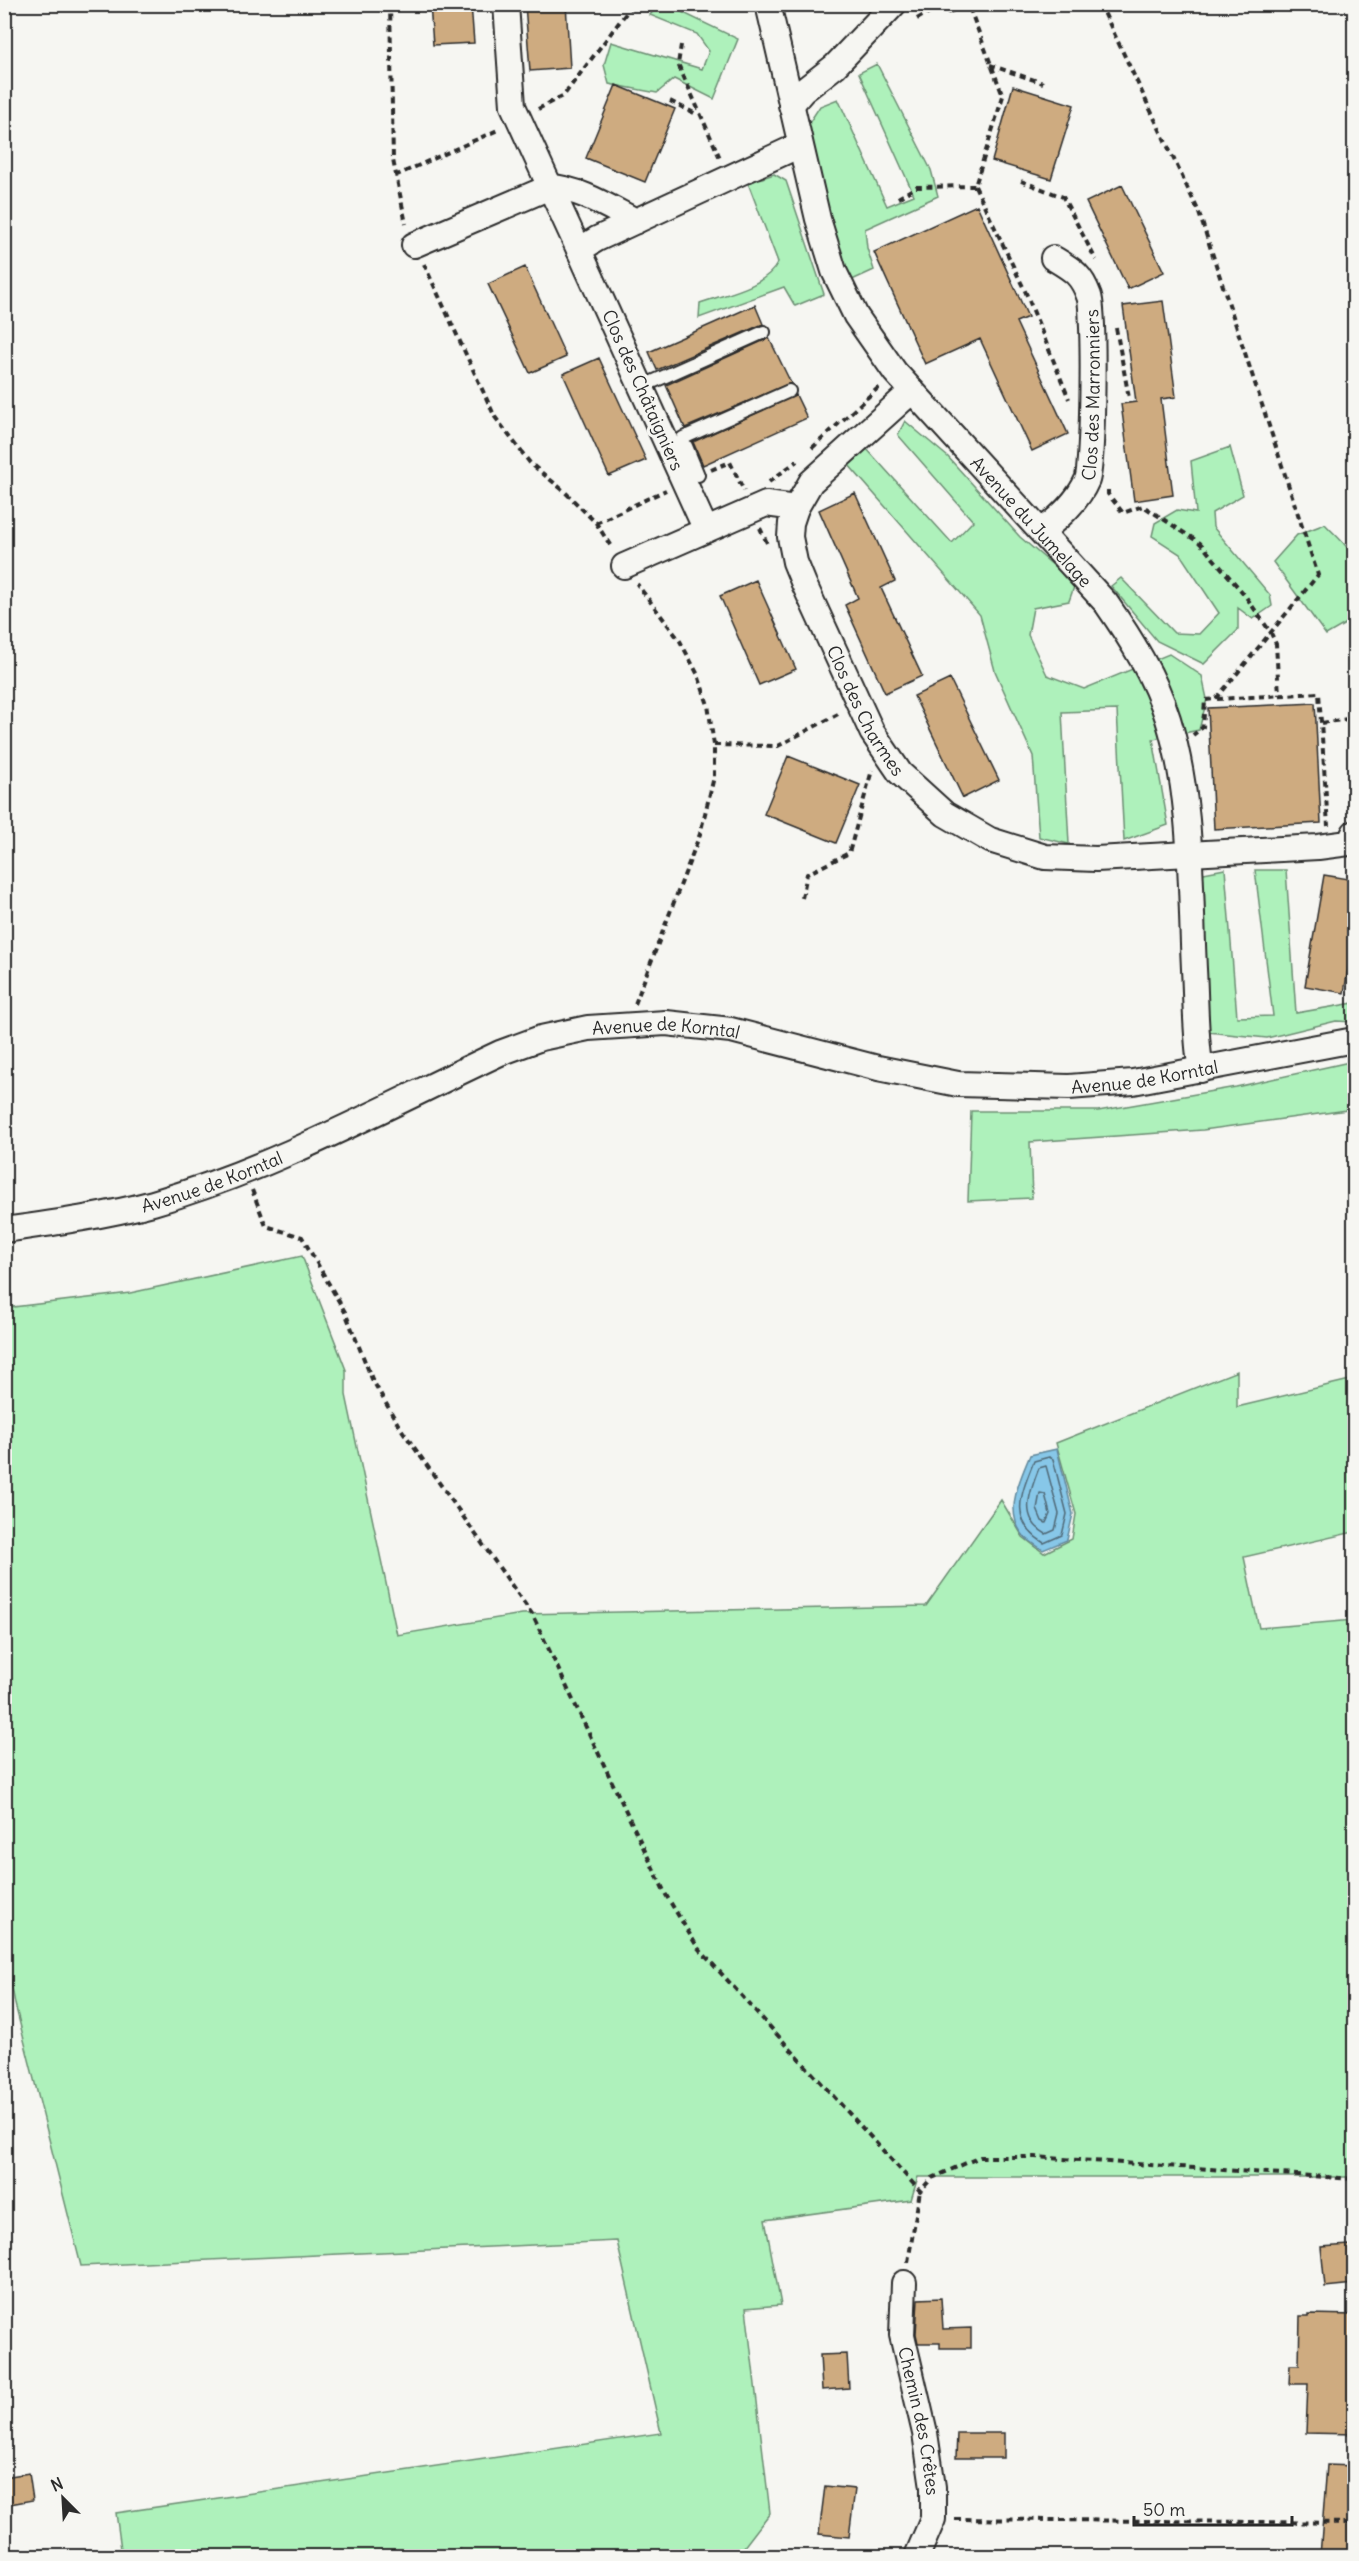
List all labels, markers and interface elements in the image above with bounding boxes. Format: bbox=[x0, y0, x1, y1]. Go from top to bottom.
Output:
street label: Clos des Châtaigniers bbox=[597, 306, 689, 474]
street label: Clos des Marronniers bbox=[1076, 309, 1104, 482]
street label: Avenue du Jumelage bbox=[966, 451, 1097, 592]
street label: Clos des Charmes bbox=[822, 641, 910, 780]
street label: Avenue de Korntal bbox=[591, 1011, 742, 1043]
street label: Avenue de Korntal bbox=[1070, 1055, 1220, 1098]
street label: Avenue de Korntal bbox=[139, 1146, 286, 1217]
street label: Chemin des Crêtes bbox=[894, 2344, 945, 2495]
north arrow bbox=[33, 2468, 93, 2528]
text: N bbox=[48, 2473, 66, 2496]
scale bar bbox=[1134, 2489, 1292, 2527]
text: 50 m bbox=[1143, 2498, 1185, 2521]

